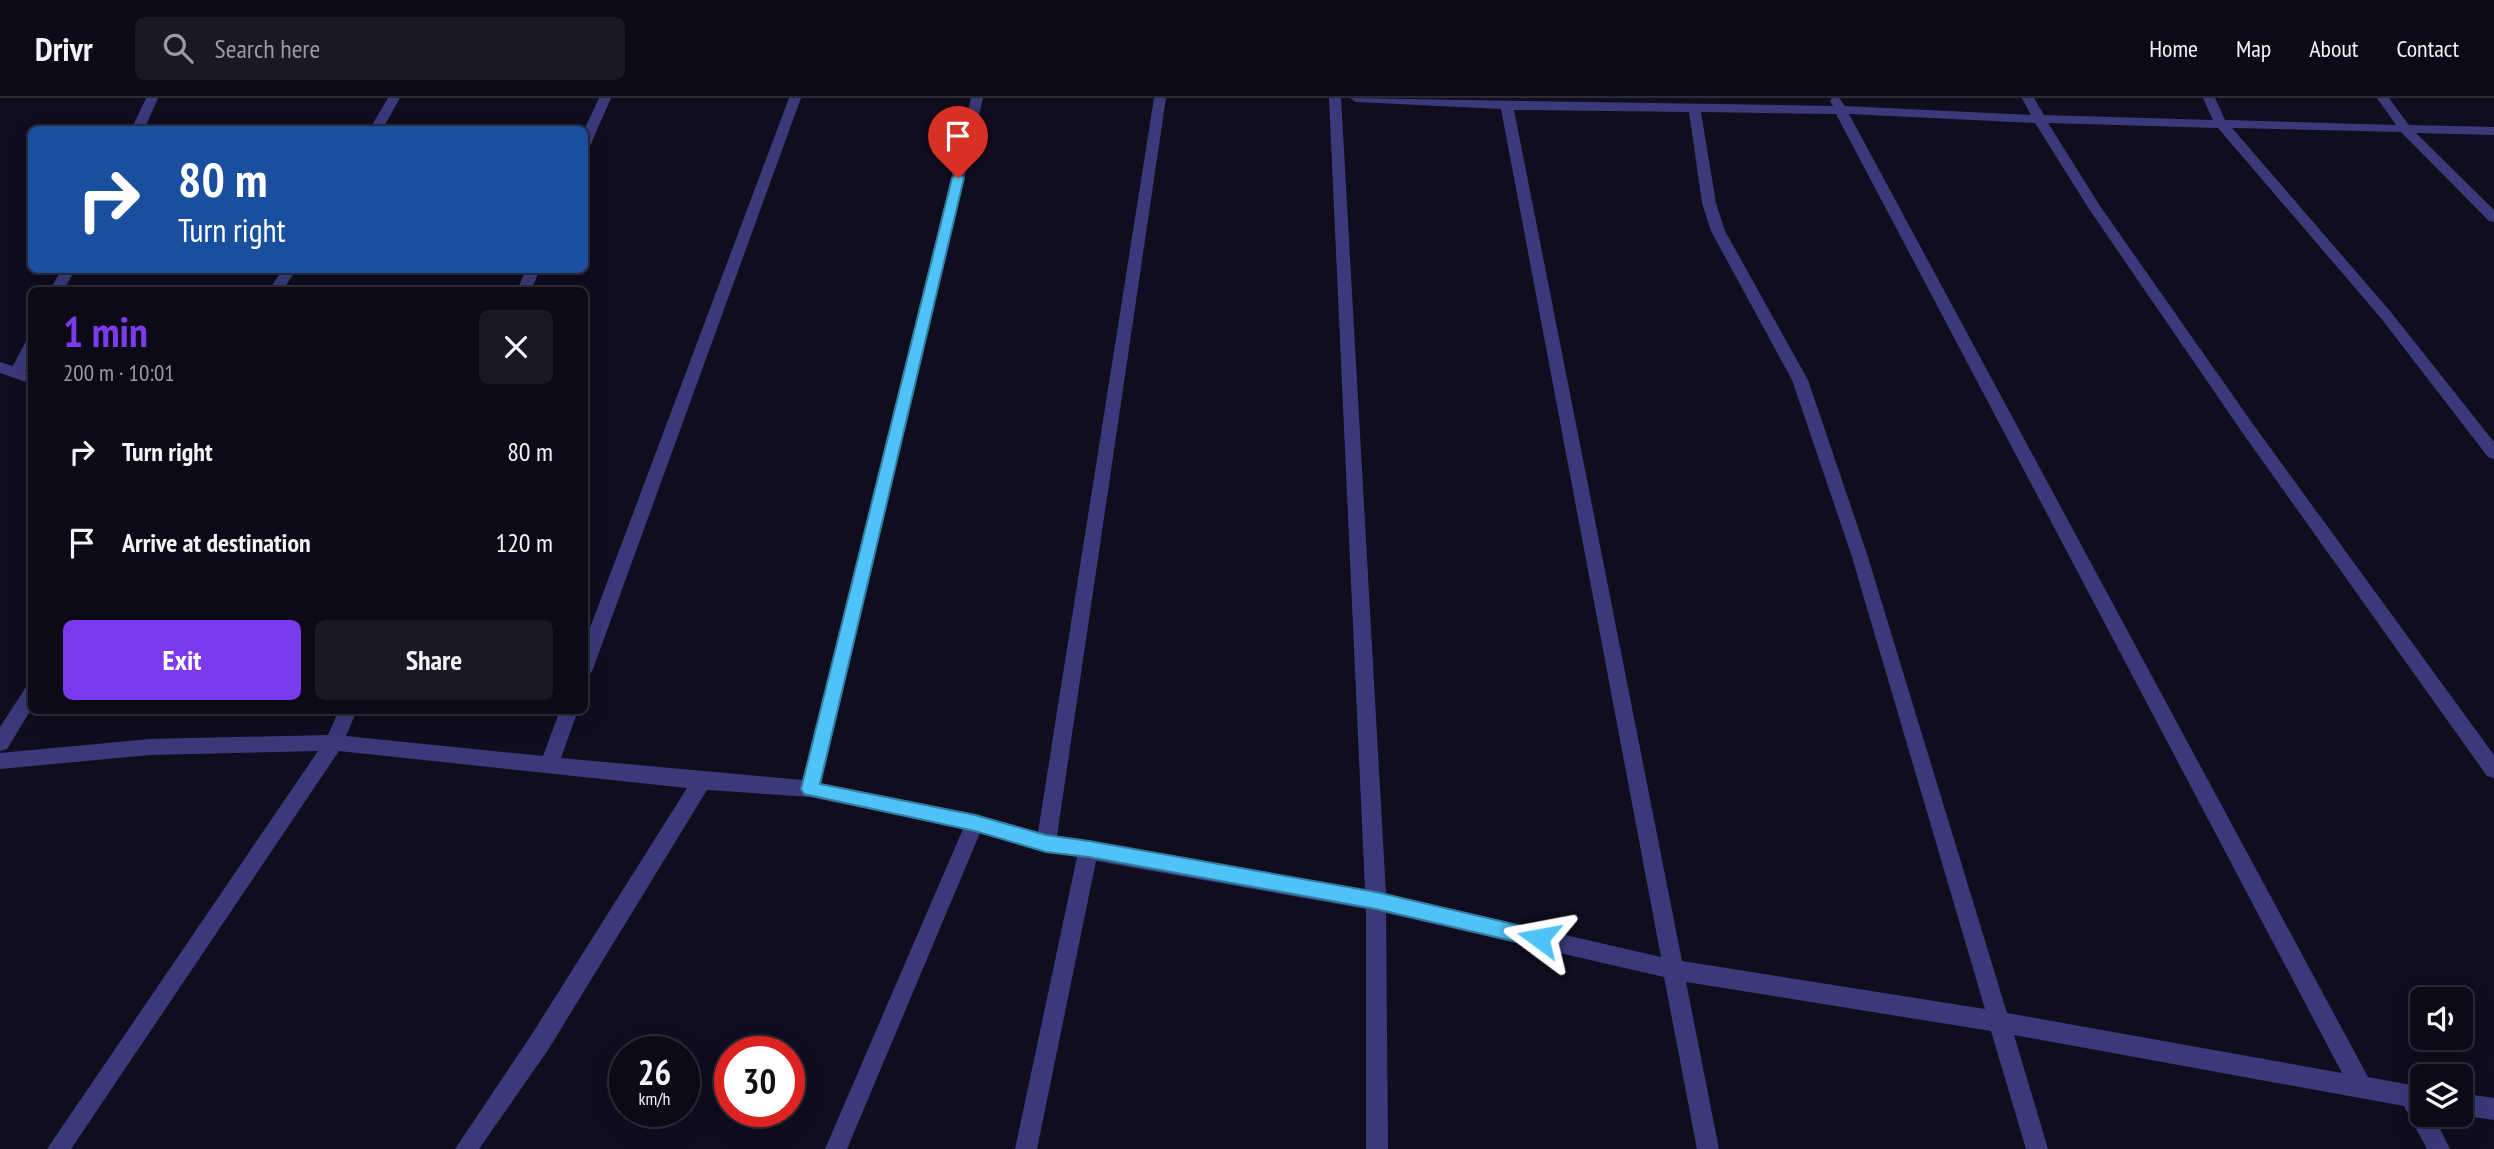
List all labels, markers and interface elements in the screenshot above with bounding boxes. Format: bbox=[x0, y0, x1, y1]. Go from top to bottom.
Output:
search box bbox=[135, 17, 625, 80]
text: Drivr bbox=[35, 27, 93, 70]
icon: search bbox=[159, 29, 197, 67]
text: Search here bbox=[215, 32, 320, 65]
text: Home bbox=[2149, 33, 2198, 64]
text: Map bbox=[2236, 33, 2271, 64]
text: About bbox=[2309, 33, 2358, 64]
text: Contact bbox=[2396, 33, 2459, 64]
pin bbox=[928, 106, 988, 178]
icon: arrive bbox=[939, 117, 977, 155]
text: 80 m bbox=[178, 147, 267, 211]
icon: right bbox=[63, 154, 154, 245]
text: Turn right bbox=[178, 209, 286, 251]
text: 1 min bbox=[63, 304, 148, 359]
button: close bbox=[479, 310, 553, 384]
text: 200 m · 10:01 bbox=[63, 358, 175, 387]
icon: right bbox=[63, 433, 101, 471]
text: Turn right bbox=[122, 435, 213, 468]
text: 80 m bbox=[507, 435, 553, 468]
icon: arrive bbox=[63, 524, 101, 562]
text: Arrive at destination bbox=[122, 526, 311, 559]
text: 120 m bbox=[495, 526, 553, 559]
button: Exit bbox=[63, 620, 301, 700]
button: Share bbox=[315, 620, 553, 700]
position arrow bbox=[1502, 901, 1576, 975]
map controls bbox=[2410, 987, 2473, 1127]
button: sound bbox=[2410, 987, 2473, 1050]
speed limit sign: 30 bbox=[714, 1036, 805, 1127]
text: 26 bbox=[638, 1049, 671, 1095]
button: layers bbox=[2410, 1064, 2473, 1127]
text: km/h bbox=[639, 1087, 670, 1110]

